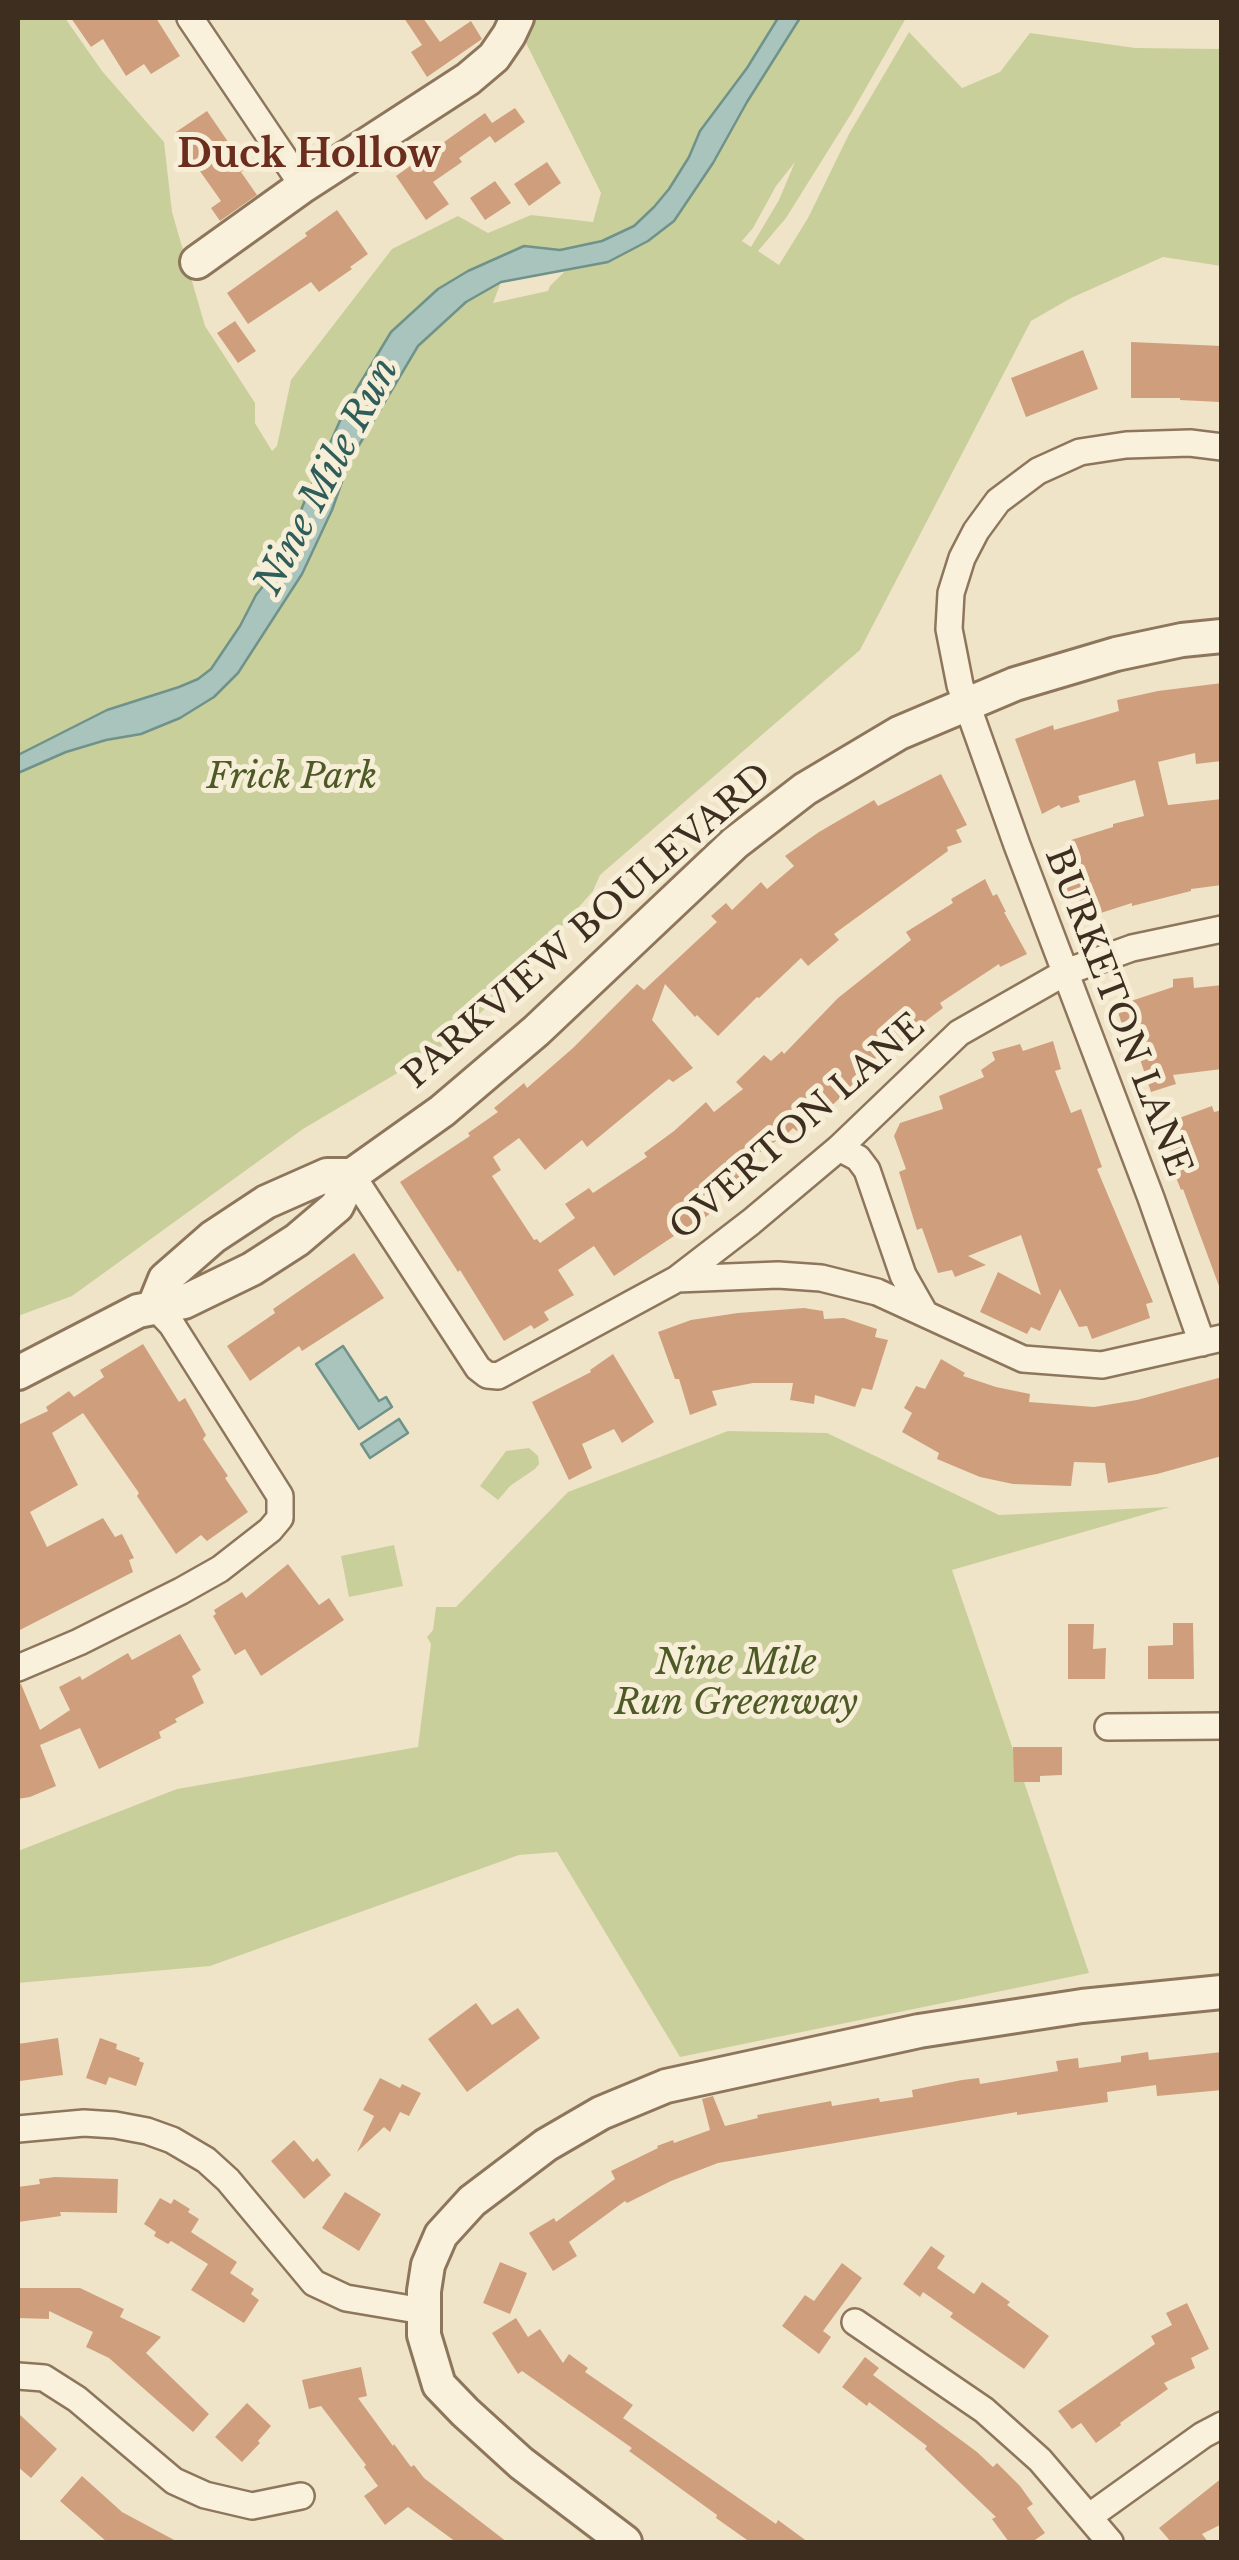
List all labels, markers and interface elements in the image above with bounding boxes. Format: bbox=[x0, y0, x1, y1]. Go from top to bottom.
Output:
district label: Duck Hollow bbox=[177, 133, 441, 179]
water label: Nine Mile Run bbox=[247, 351, 409, 603]
street label: PARKVIEW BOULEVARD bbox=[396, 756, 780, 1098]
park label: Frick Park bbox=[207, 757, 377, 799]
street label: BURKETON LANE bbox=[1035, 842, 1199, 1182]
street label: OVERTON LANE bbox=[662, 1006, 934, 1250]
park label: Nine Mile Run Greenway bbox=[614, 1643, 858, 1725]

